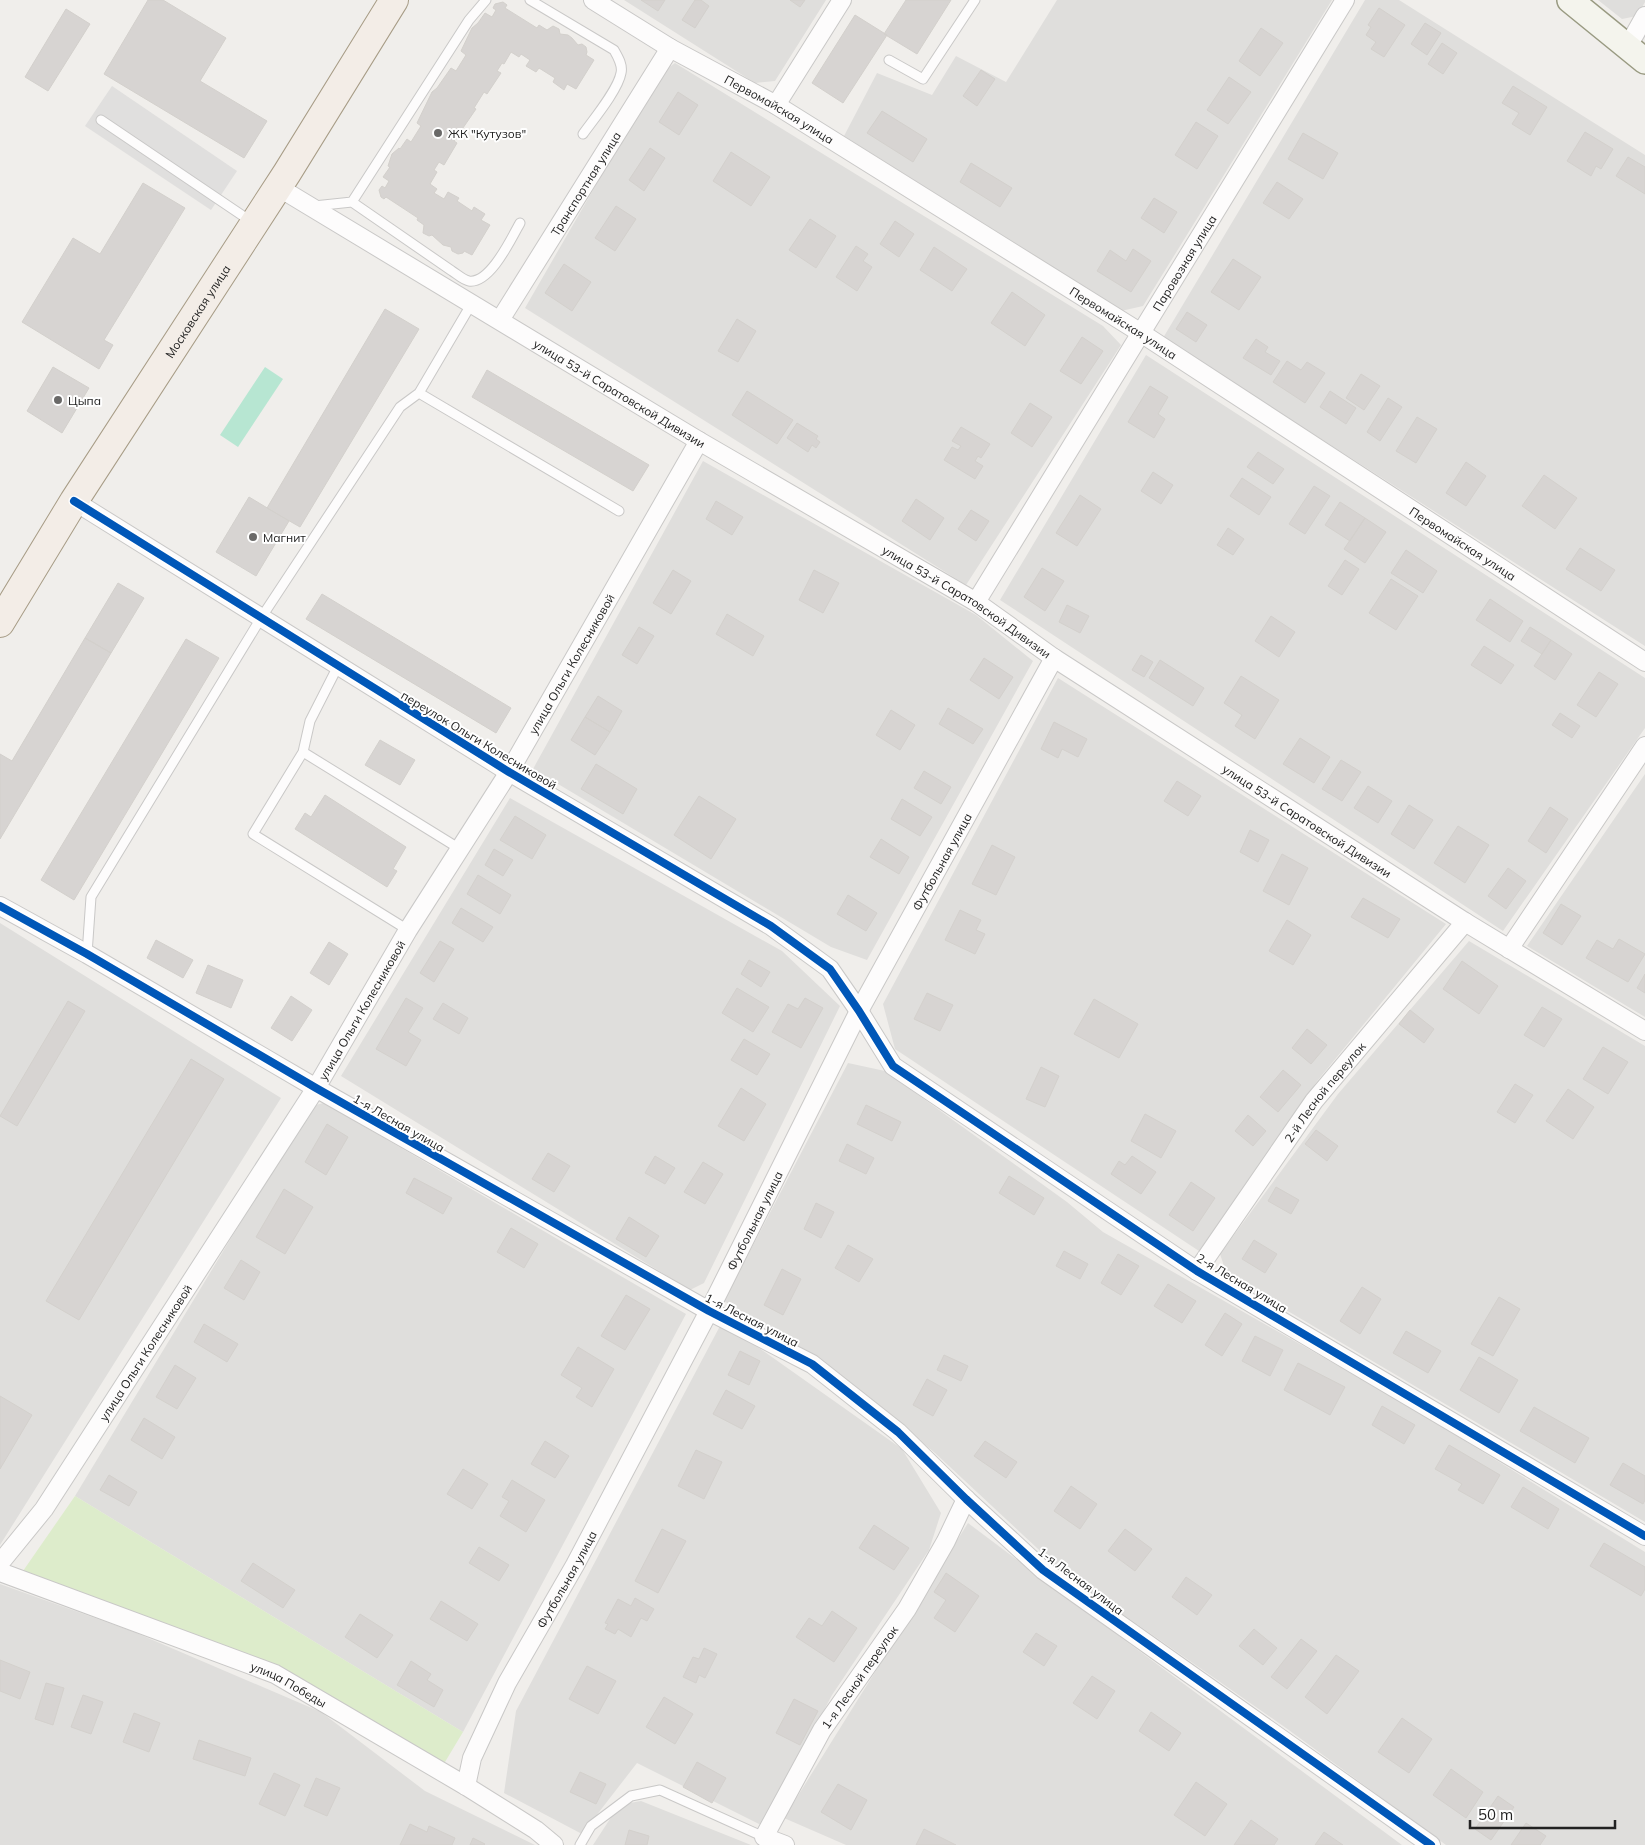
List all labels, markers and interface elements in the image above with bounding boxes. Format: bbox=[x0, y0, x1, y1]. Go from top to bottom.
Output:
street label: Первомайская улица bbox=[722, 71, 837, 147]
place label: ЖК "Кутузов" bbox=[448, 126, 526, 141]
marker: ЖК "Кутузов" bbox=[432, 127, 444, 139]
street label: Транспортная улица bbox=[547, 128, 624, 239]
street label: Паровозная улица bbox=[1149, 212, 1219, 313]
street label: Московская улица bbox=[162, 262, 233, 361]
street label: Первомайская улица bbox=[1067, 283, 1180, 362]
street label: улица 53-й Саратовской Дивизии bbox=[531, 336, 708, 451]
place label: Цыпа bbox=[68, 393, 101, 408]
marker: Цыпа bbox=[52, 394, 64, 406]
street label: Первомайская улица bbox=[1407, 503, 1519, 583]
place label: Магнит bbox=[263, 530, 306, 545]
marker: Магнит bbox=[247, 531, 259, 543]
street label: улица 53-й Саратовской Дивизии bbox=[880, 542, 1054, 661]
street label: улица Ольги Колесниковой bbox=[525, 591, 617, 737]
street label: переулок Ольги Колесниковой bbox=[399, 688, 559, 792]
street label: улица 53-й Саратовской Дивизии bbox=[1220, 761, 1395, 880]
street label: Футбольная улица bbox=[909, 810, 975, 913]
street label: улица Ольги Колесниковой bbox=[315, 937, 408, 1083]
street label: 2-й Лесной переулок bbox=[1281, 1038, 1369, 1145]
street label: 1-я Лесная улица bbox=[351, 1091, 447, 1155]
street label: Футбольная улица bbox=[723, 1168, 785, 1273]
street label: 2-я Лесная улица bbox=[1194, 1250, 1290, 1316]
street label: улица Ольги Колесниковой bbox=[96, 1281, 195, 1424]
street label: 1-я Лесная улица bbox=[703, 1290, 801, 1350]
street label: Футбольная улица bbox=[533, 1528, 599, 1630]
street label: 1-я Лесная улица bbox=[1035, 1544, 1127, 1618]
street label: 1-я Лесной переулок bbox=[818, 1622, 901, 1731]
street label: улица Победы bbox=[249, 1658, 330, 1710]
scale bar bbox=[1470, 1798, 1615, 1830]
text: 50 m bbox=[1478, 1805, 1513, 1824]

